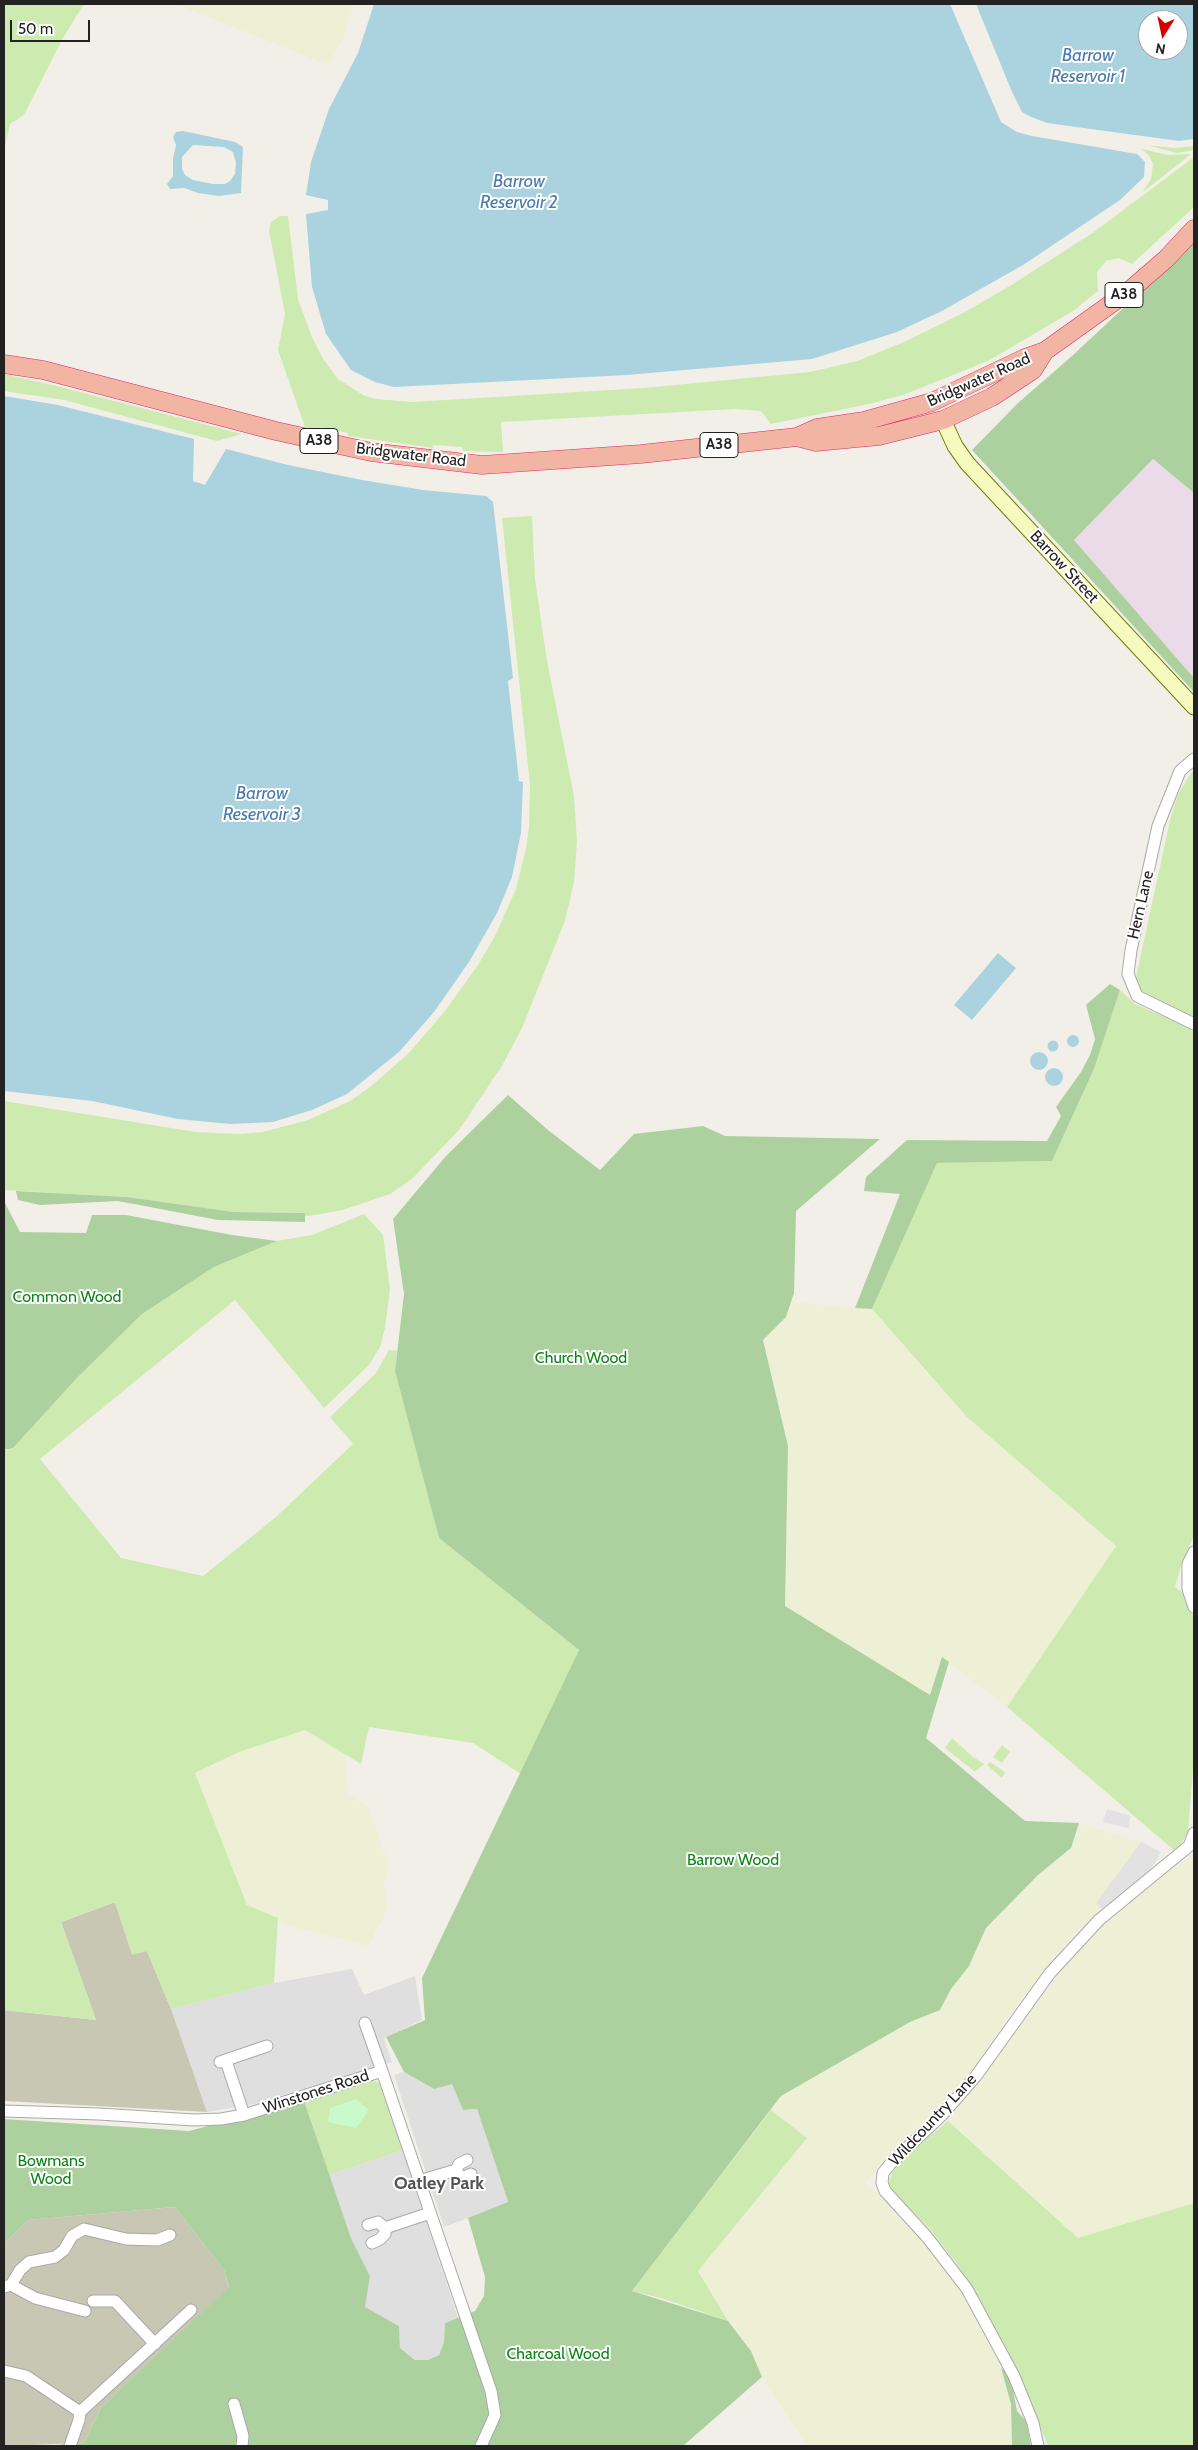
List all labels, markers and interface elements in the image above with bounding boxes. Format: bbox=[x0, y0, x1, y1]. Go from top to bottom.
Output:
scale bar bbox=[12, 10, 92, 42]
north arrow bbox=[1138, 10, 1188, 60]
text: 50 m bbox=[18, 20, 53, 38]
text: N bbox=[1154, 39, 1167, 59]
water label: Barrow Reservoir 1 bbox=[1051, 45, 1125, 88]
water label: Barrow Reservoir 2 bbox=[480, 171, 558, 213]
road number: A38 bbox=[1105, 282, 1143, 308]
street label: Bridgwater Road bbox=[925, 349, 1033, 411]
road number: A38 bbox=[300, 428, 338, 454]
road number: A38 bbox=[700, 432, 738, 458]
street label: Bridgwater Road bbox=[355, 439, 467, 471]
street label: Barrow Street bbox=[1026, 527, 1102, 607]
water label: Barrow Reservoir 3 bbox=[223, 783, 301, 826]
street label: Hern Lane bbox=[1124, 869, 1158, 941]
park label: Common Wood bbox=[13, 1287, 121, 1307]
park label: Church Wood bbox=[535, 1348, 627, 1368]
park label: Barrow Wood bbox=[687, 1850, 779, 1870]
street label: Winstones Road bbox=[261, 2066, 371, 2118]
street label: Wildcountry Lane bbox=[885, 2070, 981, 2170]
park label: Bowmans Wood bbox=[17, 2151, 85, 2189]
district label: Oatley Park bbox=[394, 2173, 484, 2195]
park label: Charcoal Wood bbox=[506, 2344, 610, 2364]

